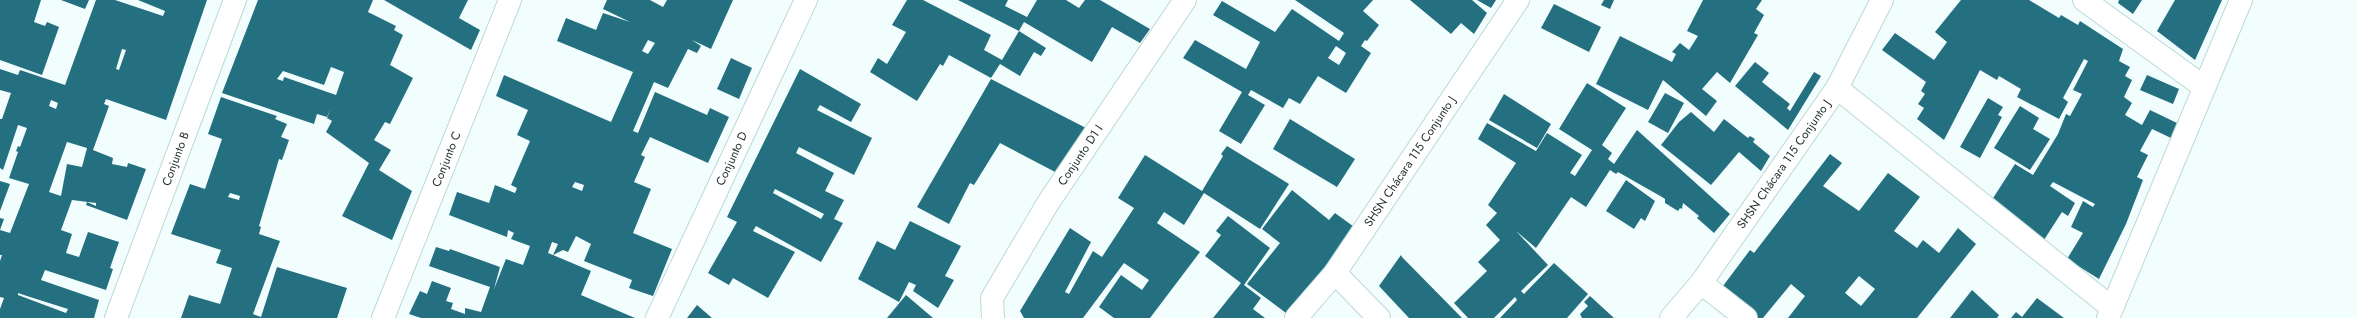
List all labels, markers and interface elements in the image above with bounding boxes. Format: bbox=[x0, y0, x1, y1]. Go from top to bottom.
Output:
street label: SHSN Chácara 115 Conjunto J bbox=[1360, 92, 1460, 230]
street label: SHSN Chácara 115 Conjunto J bbox=[1732, 96, 1835, 232]
street label: Conjunto D1 I bbox=[1053, 121, 1107, 189]
street label: Conjunto B bbox=[157, 129, 194, 188]
street label: Conjunto C bbox=[427, 129, 466, 189]
street label: Conjunto D bbox=[711, 129, 752, 189]

